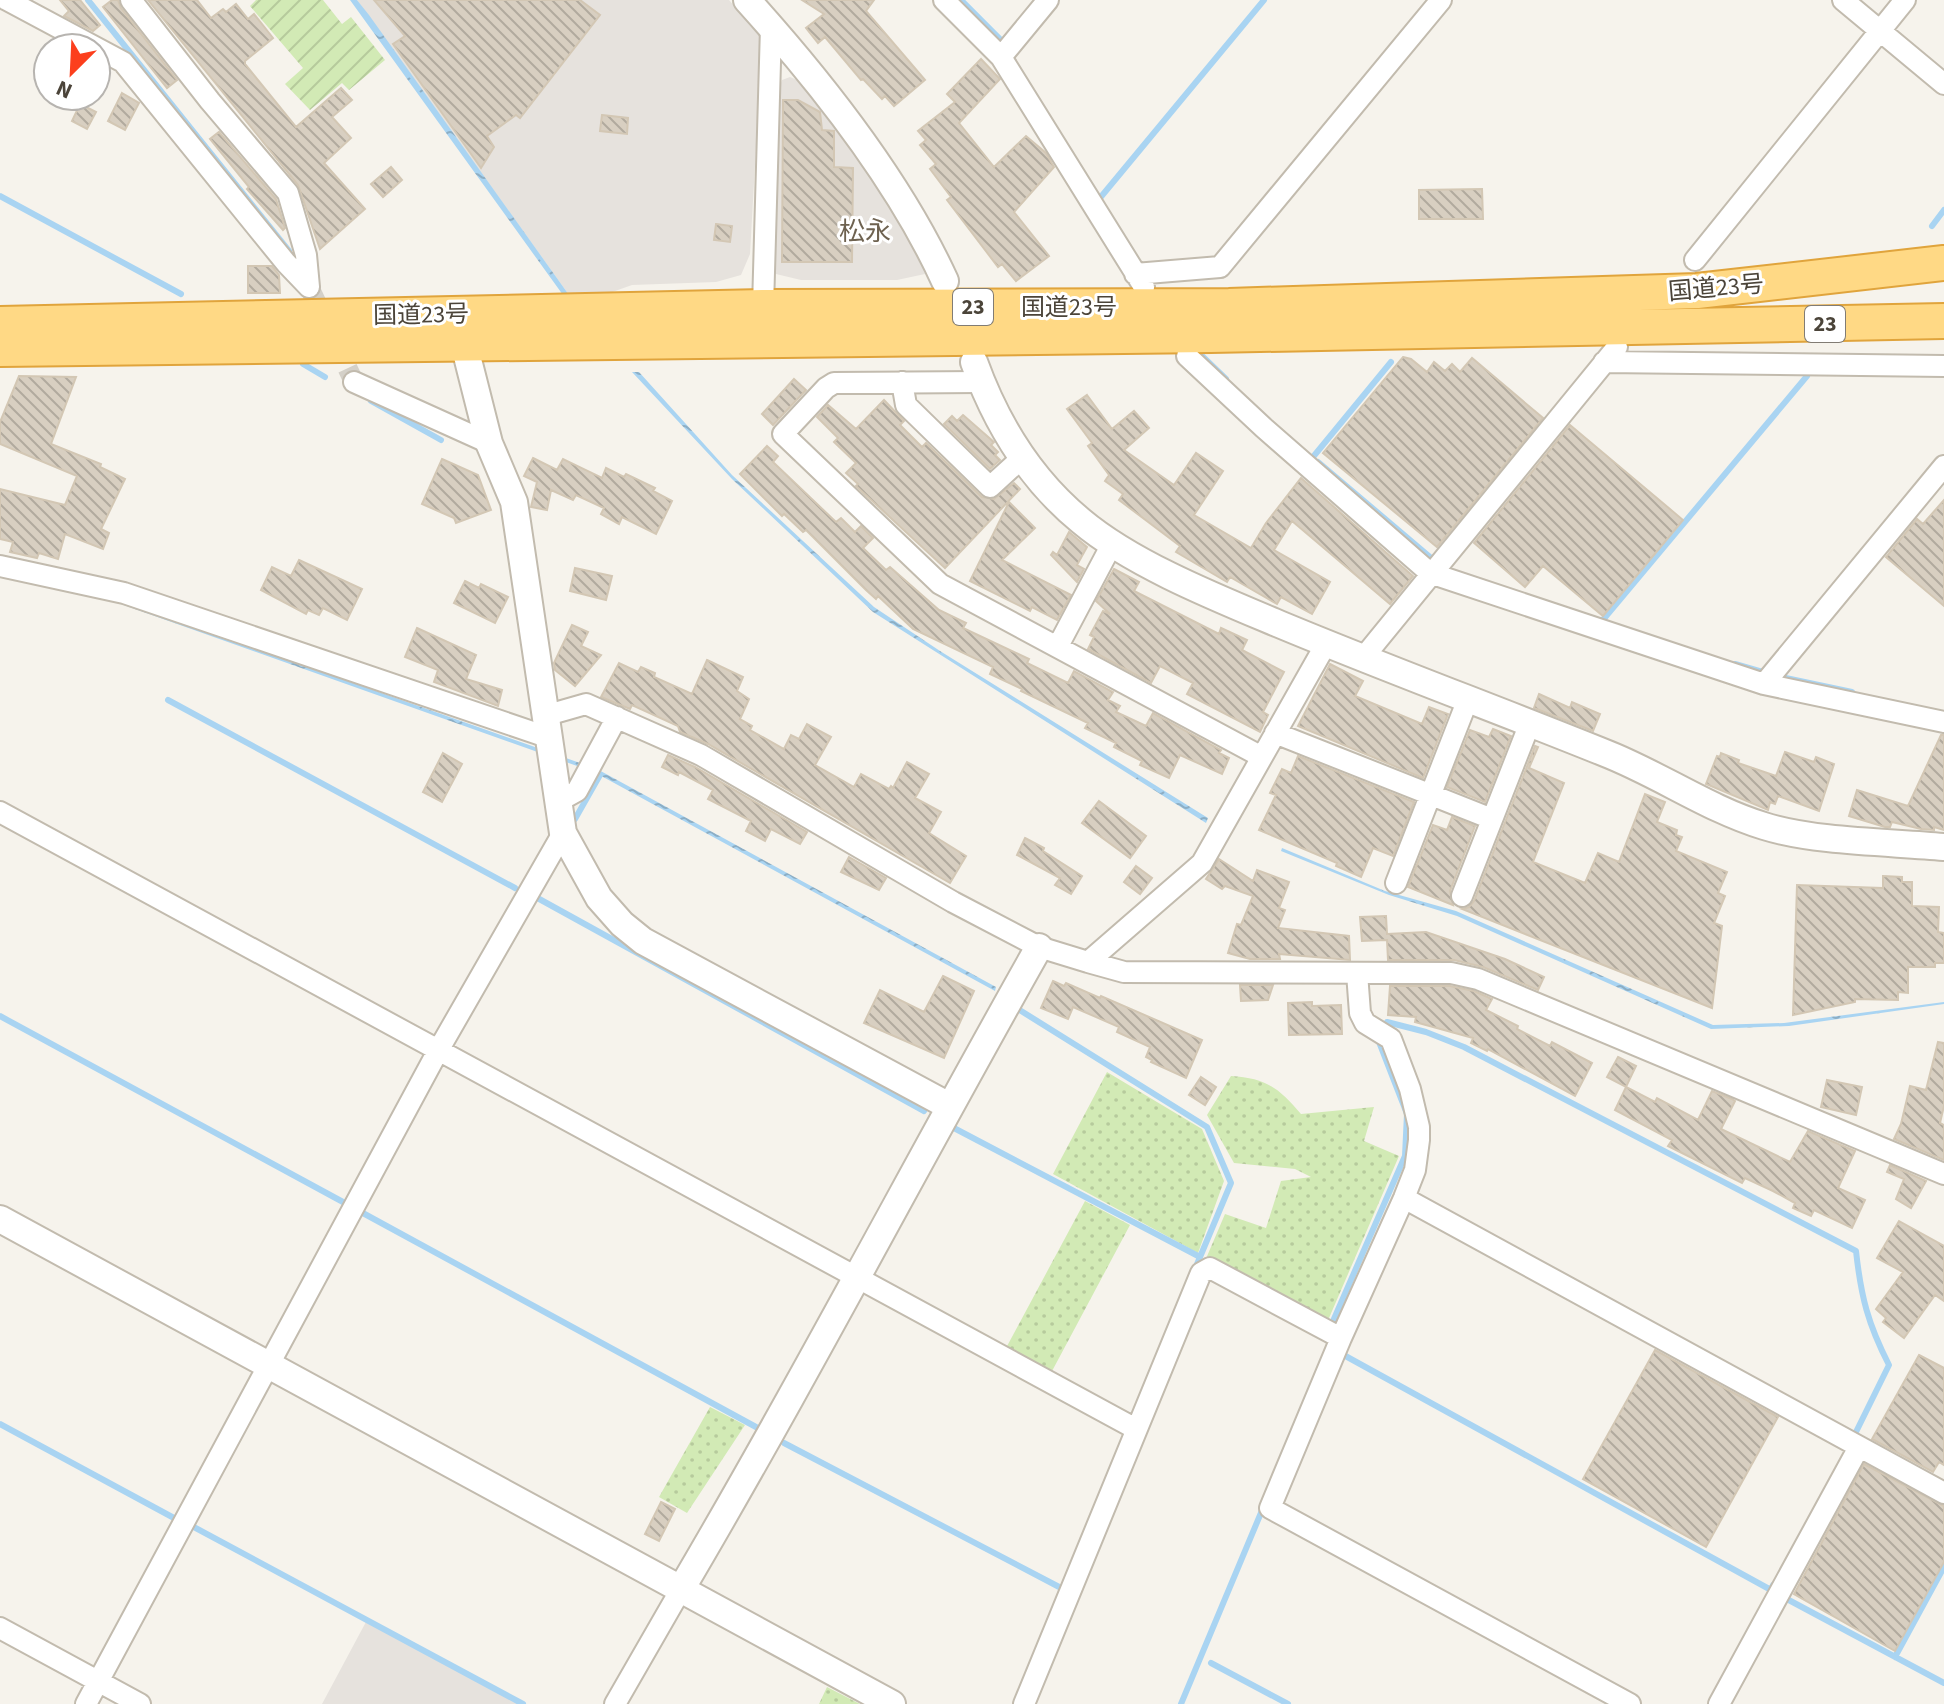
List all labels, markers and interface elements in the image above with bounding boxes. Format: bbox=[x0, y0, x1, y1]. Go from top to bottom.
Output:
north arrow bbox=[32, 32, 112, 112]
text: N bbox=[51, 72, 77, 107]
district label: 松永 bbox=[839, 213, 891, 250]
street label: 国道23号 bbox=[1667, 266, 1765, 310]
road number: 23 bbox=[953, 289, 993, 325]
street label: 国道23号 bbox=[1021, 290, 1117, 325]
street label: 国道23号 bbox=[373, 297, 469, 333]
road number: 23 bbox=[1805, 306, 1845, 342]

